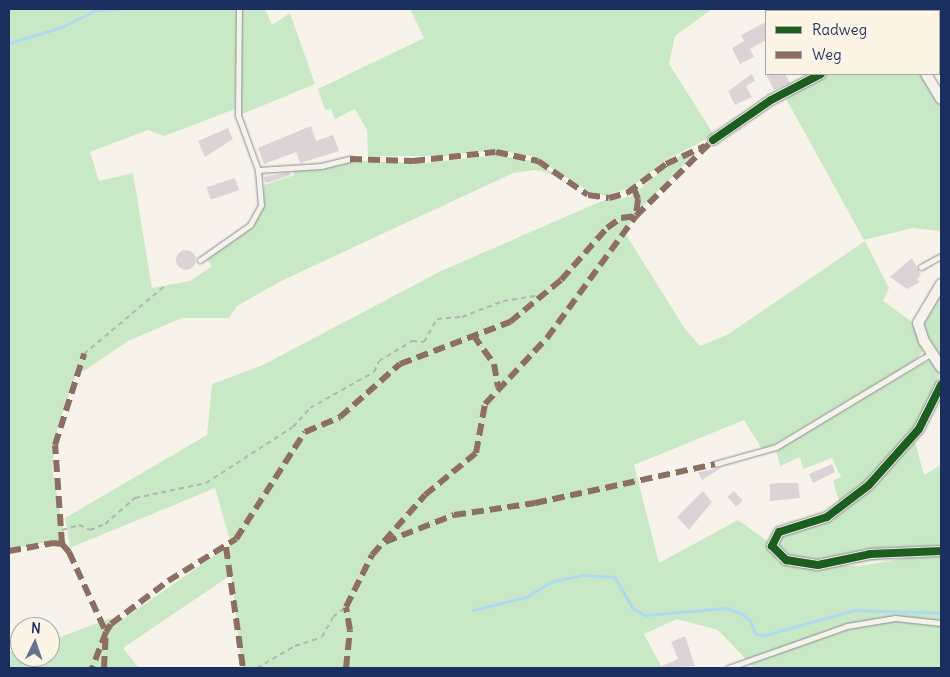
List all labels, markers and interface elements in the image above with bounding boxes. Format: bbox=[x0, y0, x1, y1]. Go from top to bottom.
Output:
legend bbox=[765, 10, 940, 75]
text: Radweg bbox=[812, 20, 867, 39]
text: Weg bbox=[812, 45, 842, 64]
north arrow bbox=[10, 617, 60, 667]
text: N bbox=[31, 619, 41, 637]

